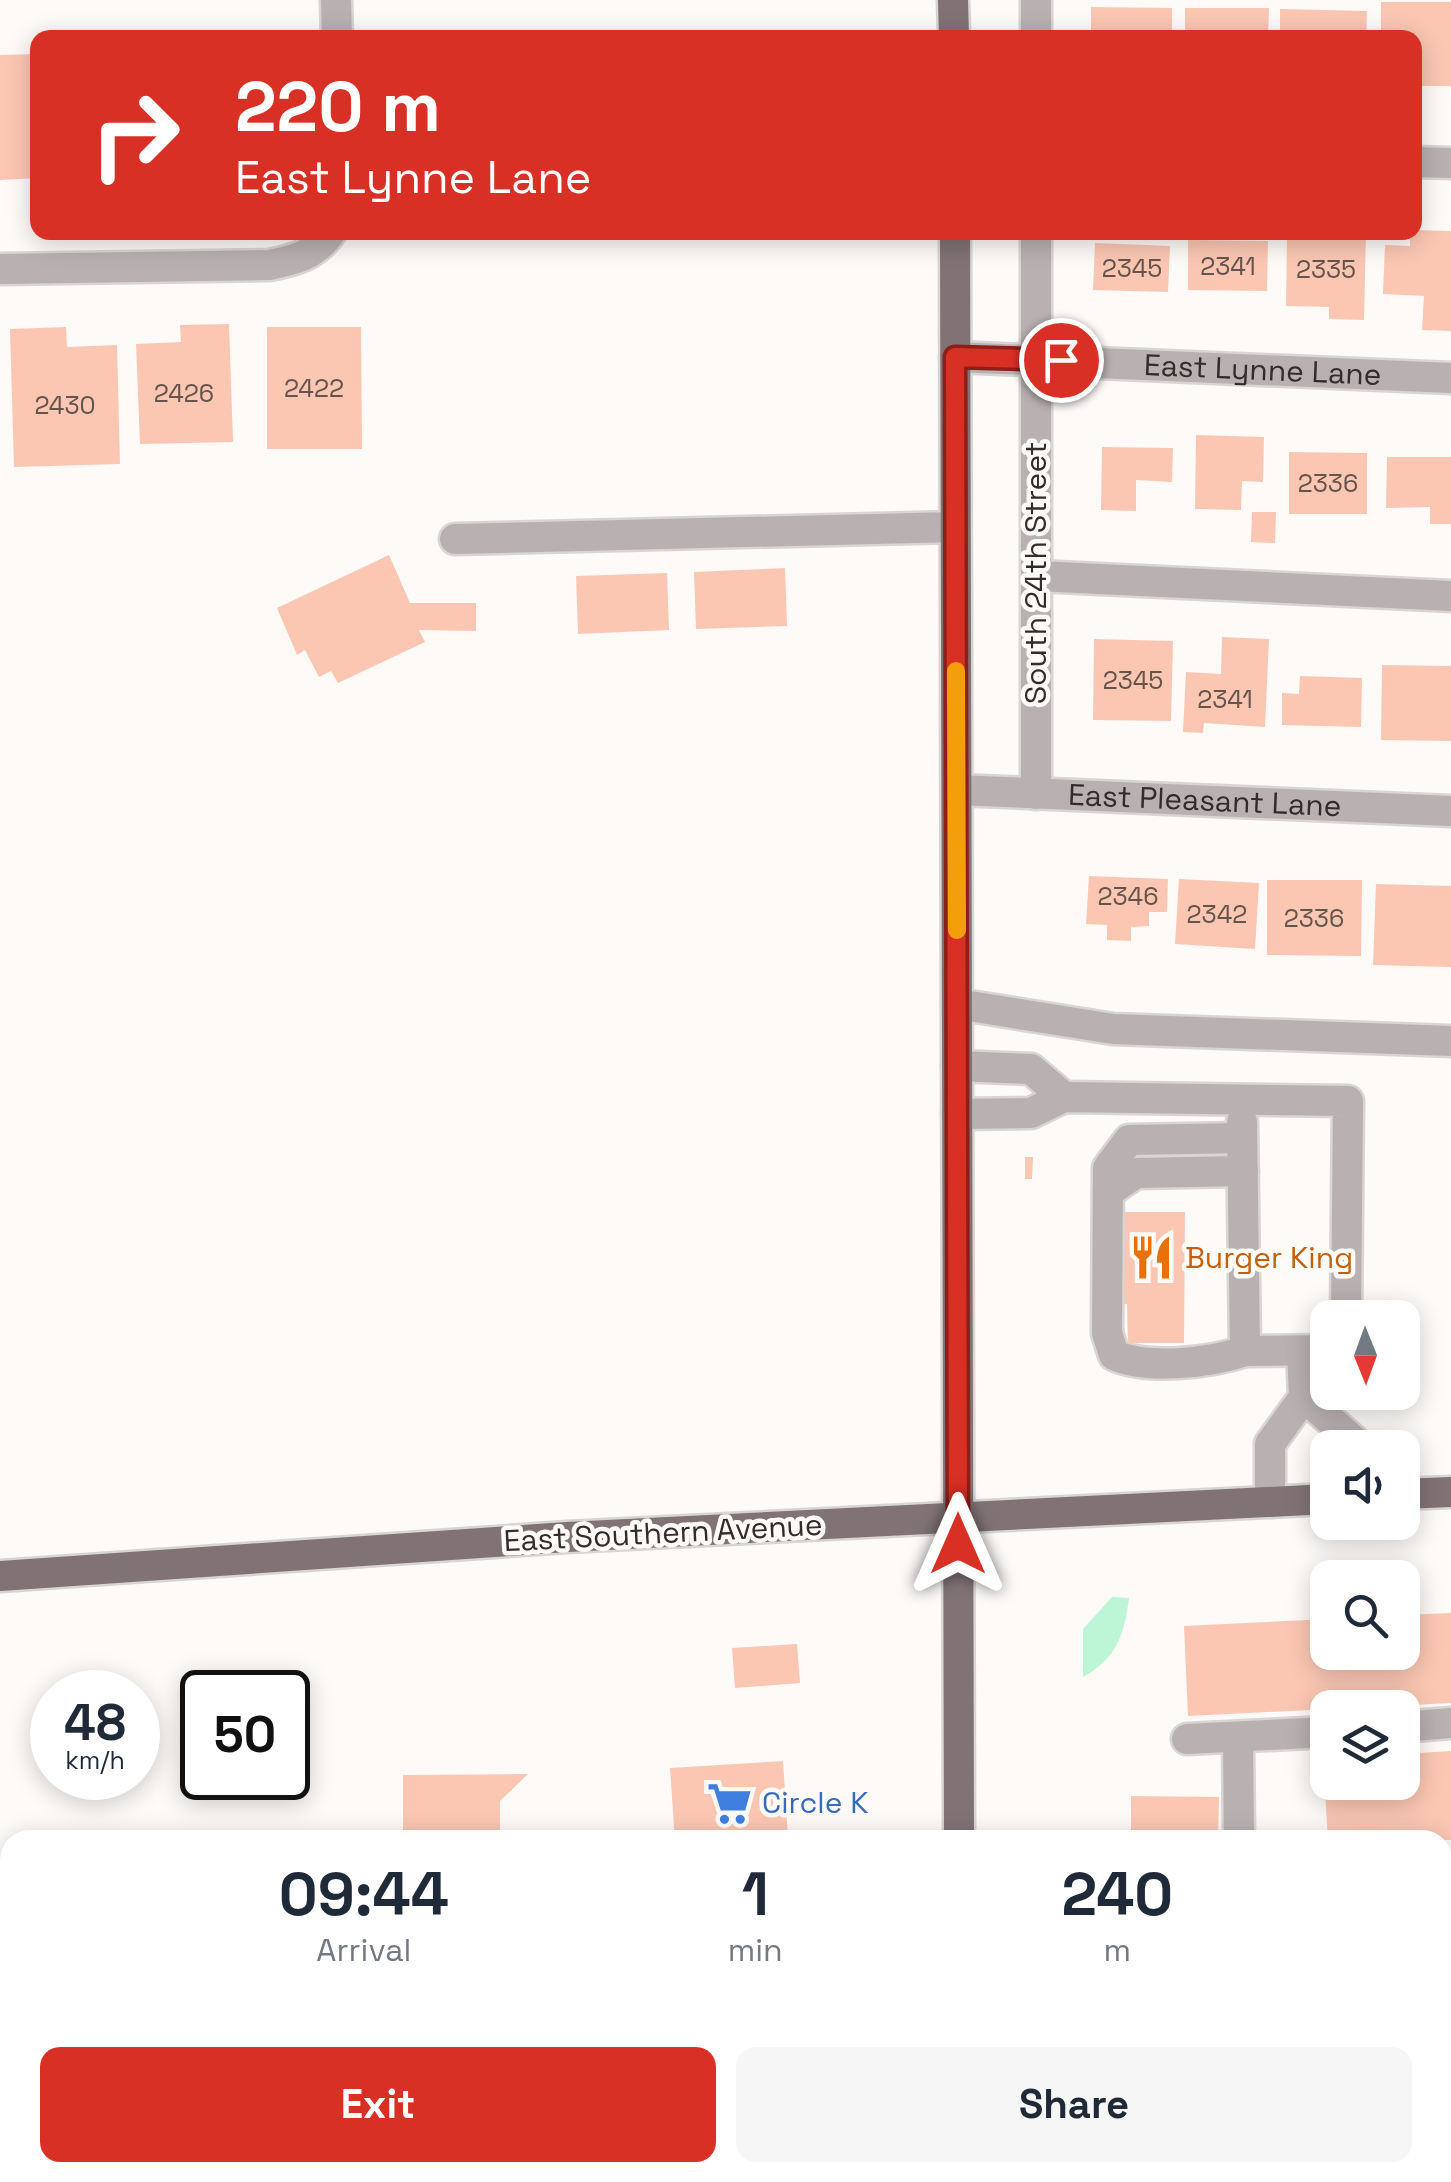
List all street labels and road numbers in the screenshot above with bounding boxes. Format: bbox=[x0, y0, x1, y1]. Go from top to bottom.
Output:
street label: East Lynne Lane bbox=[1143, 345, 1382, 394]
street label: South 24th Street bbox=[1016, 442, 1055, 704]
street label: East Pleasant Lane bbox=[1067, 775, 1342, 825]
street label: East Southern Avenue bbox=[503, 1505, 823, 1560]

